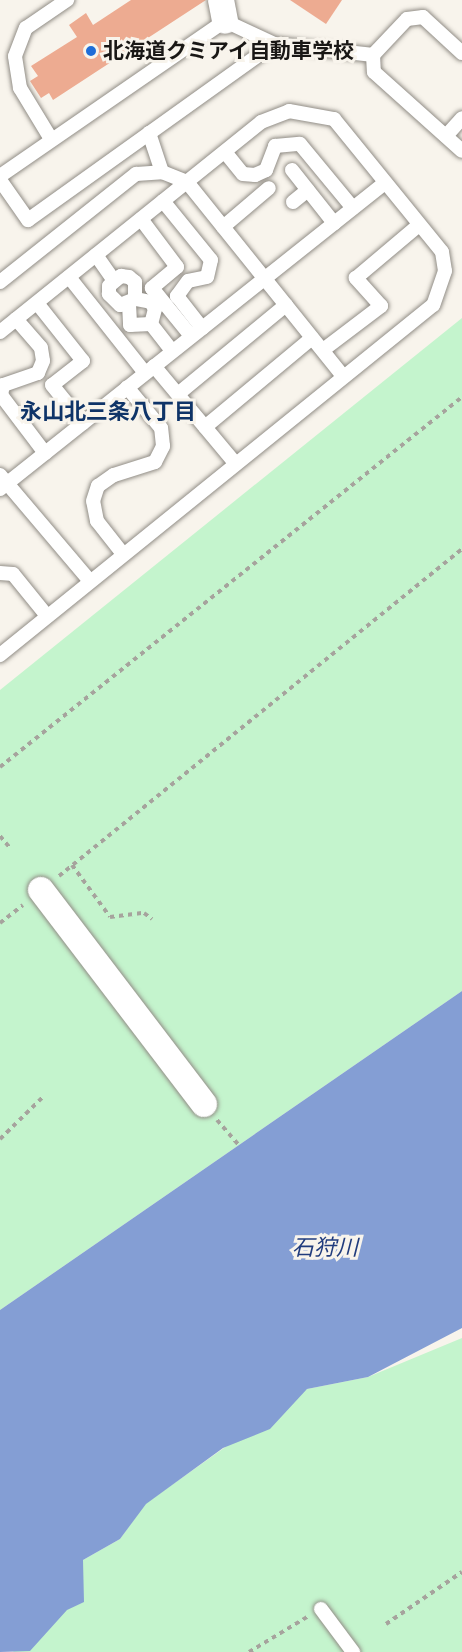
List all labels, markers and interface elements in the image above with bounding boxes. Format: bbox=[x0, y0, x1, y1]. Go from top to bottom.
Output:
place label: 北海道クミアイ自動車学校 bbox=[103, 38, 355, 64]
marker: 北海道クミアイ自動車学校 bbox=[84, 44, 98, 58]
district label: 永山北三条八丁目 bbox=[20, 399, 196, 425]
water label: 石狩川 bbox=[292, 1235, 358, 1261]

